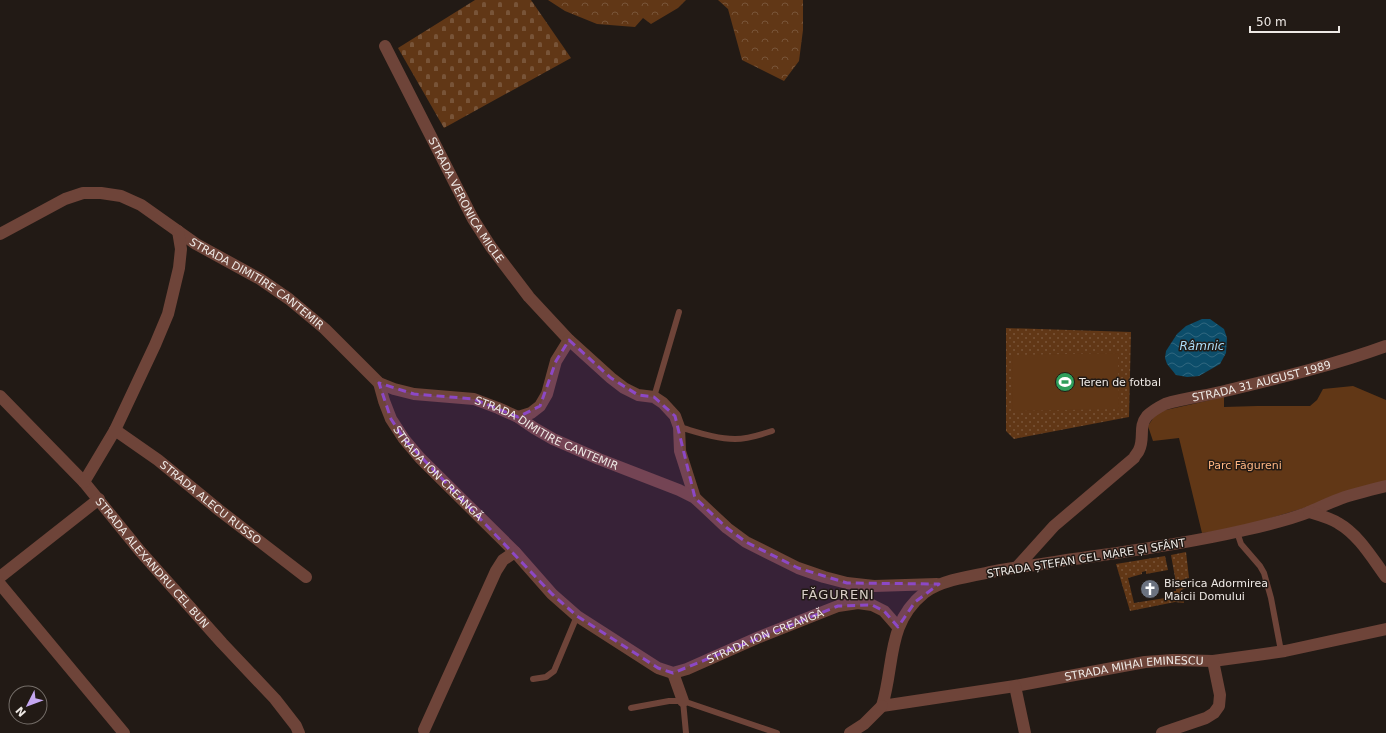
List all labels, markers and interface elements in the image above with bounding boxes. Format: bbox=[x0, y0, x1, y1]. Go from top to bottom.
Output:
scale bar bbox=[1250, 8, 1339, 34]
text: 50 m bbox=[1256, 15, 1287, 29]
street label: STRADA VERONICA MICLE bbox=[425, 135, 507, 265]
street label: STRADA DIMITIRE CANTEMIR bbox=[187, 235, 326, 332]
water label: Râmnic bbox=[1180, 339, 1225, 353]
street label: STRADA 31 AUGUST 1989 bbox=[1191, 358, 1333, 404]
sports icon: Teren de fotbal bbox=[1054, 371, 1076, 393]
place label: Teren de fotbal bbox=[1078, 376, 1161, 389]
street label: STRADA DIMITIRE CANTEMIR bbox=[473, 394, 620, 473]
street label: STRADA ION CREANGĂ bbox=[390, 423, 486, 524]
street label: STRADA ALECU RUSSO bbox=[157, 458, 264, 547]
park label: Parc Făgureni bbox=[1208, 459, 1282, 472]
street label: STRADA ALEXANDRU CEL BUN bbox=[92, 495, 211, 631]
street label: STRADA ȘTEFAN CEL MARE ȘI SFÂNT bbox=[986, 536, 1187, 581]
place label: Biserica Adormirea Maicii Domului bbox=[1164, 577, 1268, 603]
church icon: Biserica Adormirea Maicii Domului bbox=[1139, 578, 1161, 600]
district label: FĂGURENI bbox=[801, 587, 875, 602]
street label: STRADA ION CREANGĂ bbox=[705, 606, 826, 666]
street label: STRADA MIHAI EMINESCU bbox=[1063, 654, 1204, 684]
north arrow bbox=[8, 685, 48, 725]
text: N bbox=[13, 704, 29, 719]

